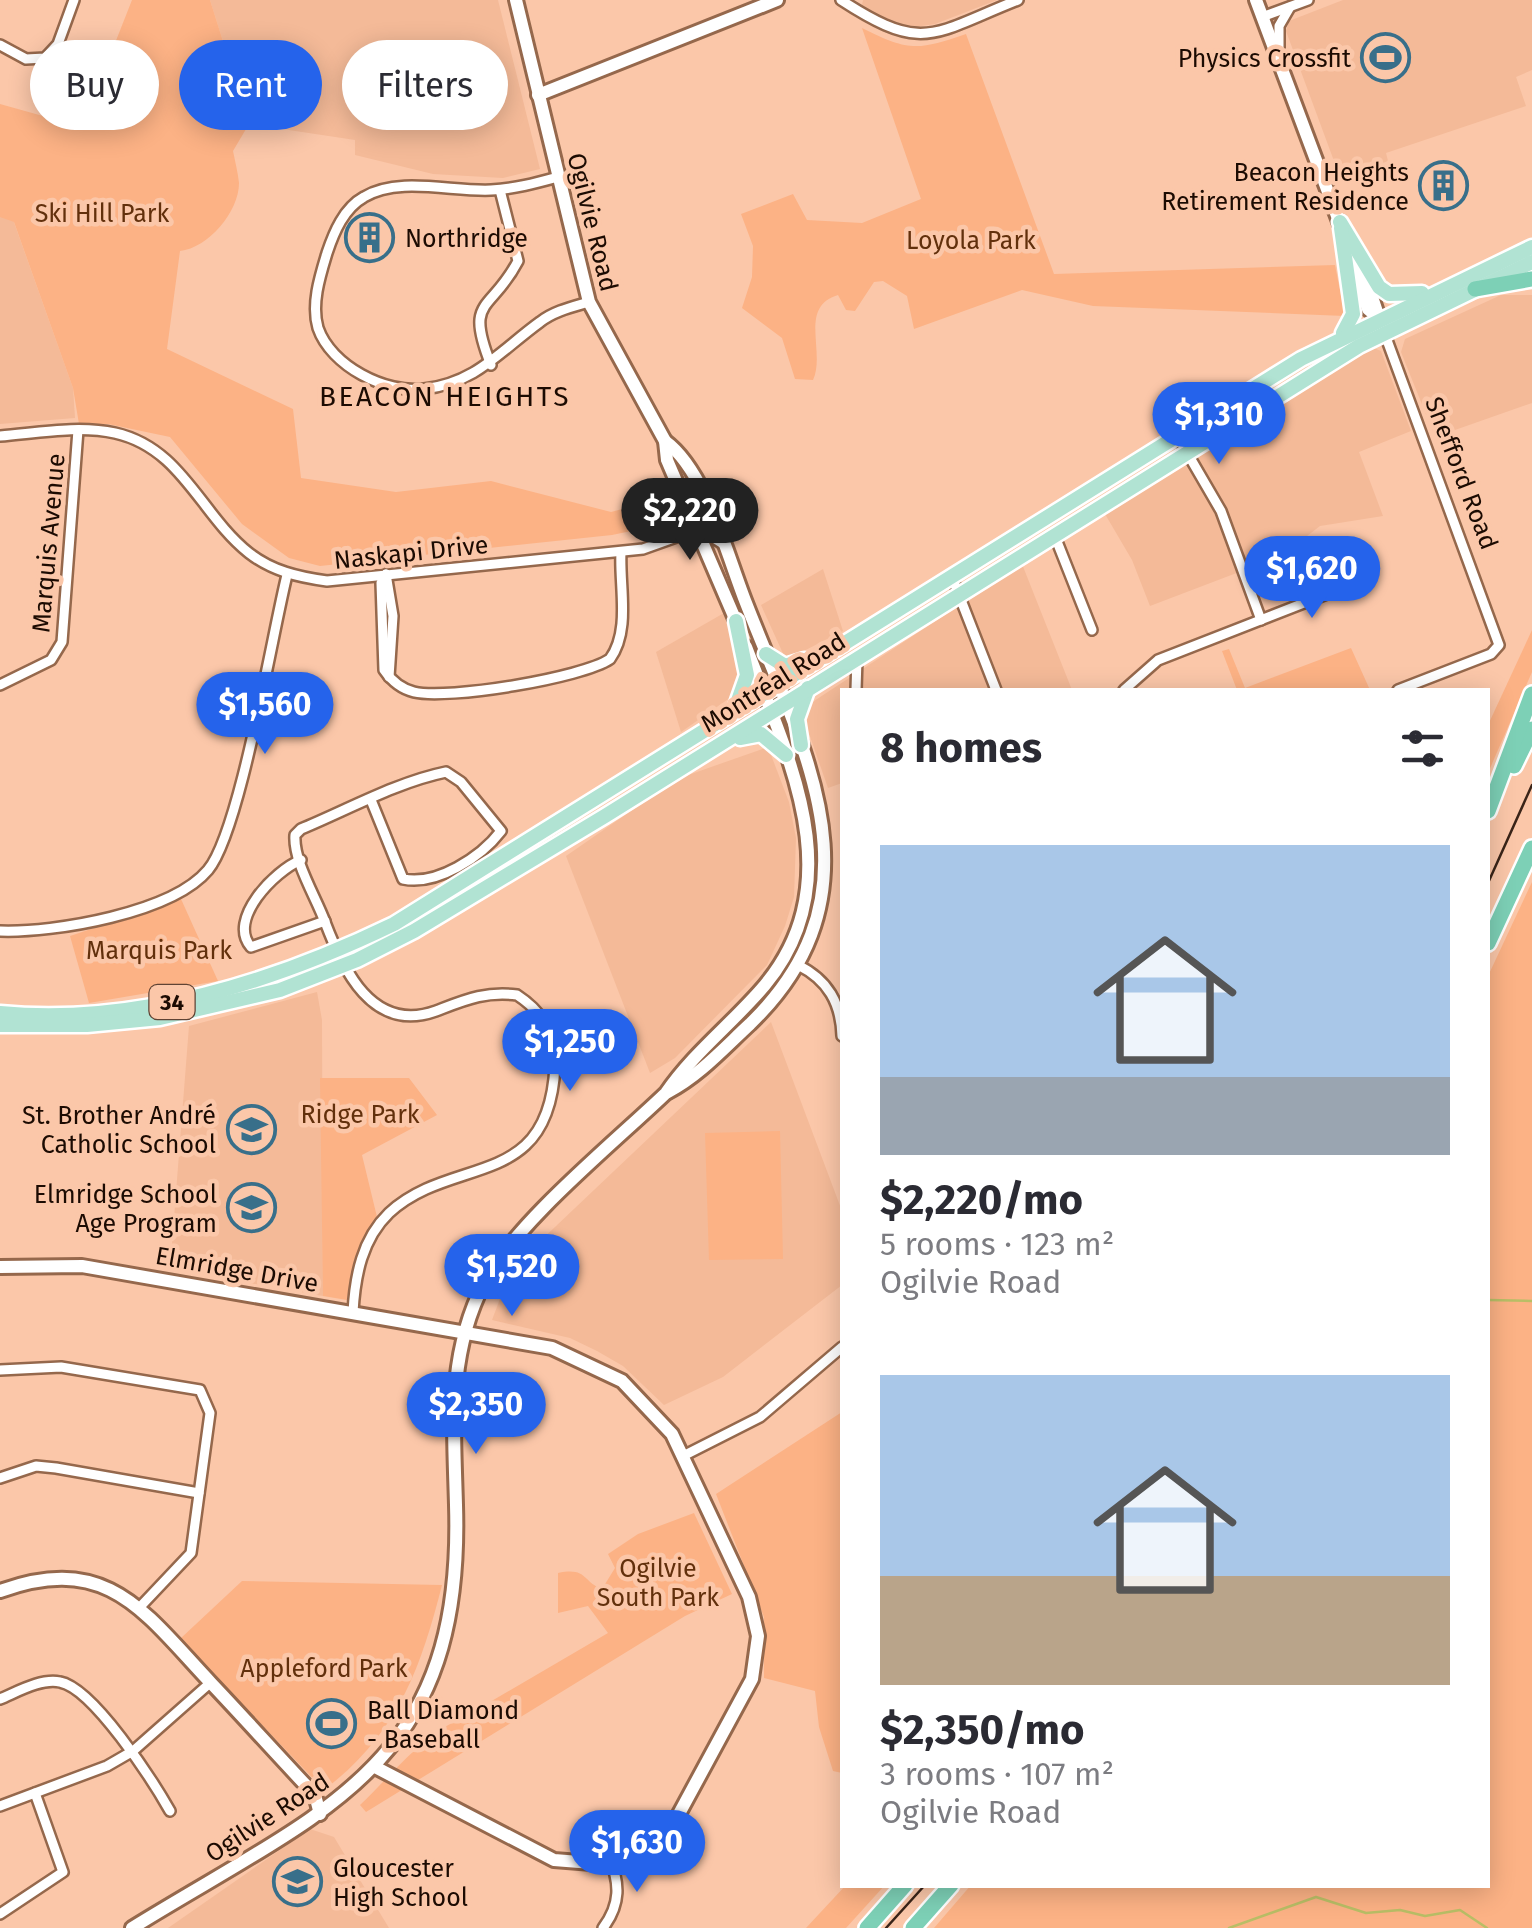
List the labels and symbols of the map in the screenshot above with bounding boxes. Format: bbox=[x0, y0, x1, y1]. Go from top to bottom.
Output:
sports icon: Physics Crossfit bbox=[1360, 32, 1412, 84]
place label: Physics Crossfit bbox=[1178, 44, 1352, 74]
street label: Ogilvie Road bbox=[560, 150, 624, 295]
place label: Beacon Heights Retirement Residence bbox=[1161, 158, 1409, 217]
building icon: Beacon Heights Retirement Residence bbox=[1418, 160, 1470, 212]
park label: Ski Hill Park bbox=[35, 199, 170, 229]
building icon: Northridge bbox=[344, 212, 396, 264]
place label: Northridge bbox=[405, 224, 528, 254]
park label: Loyola Park bbox=[906, 226, 1036, 256]
district label: BEACON HEIGHTS bbox=[319, 380, 571, 413]
pin: $1,310 bbox=[1138, 382, 1300, 467]
street label: Shefford Road bbox=[1418, 393, 1504, 554]
street label: Marquis Avenue bbox=[26, 452, 72, 634]
pin: $2,220 bbox=[609, 478, 771, 563]
street label: Naskapi Drive bbox=[332, 530, 490, 576]
pin: $1,620 bbox=[1231, 536, 1393, 621]
street label: Montréal Road bbox=[696, 626, 851, 739]
pin: $1,560 bbox=[184, 672, 346, 757]
park label: Marquis Park bbox=[86, 936, 232, 966]
road number: 34 bbox=[150, 985, 194, 1019]
pin: $1,250 bbox=[489, 1009, 651, 1094]
park label: Ridge Park bbox=[300, 1100, 420, 1130]
place label: St. Brother André Catholic School bbox=[22, 1101, 216, 1160]
school or university icon: St. Brother André Catholic School bbox=[225, 1103, 277, 1155]
place label: Elmridge School Age Program bbox=[34, 1180, 217, 1239]
school or university icon: Elmridge School Age Program bbox=[226, 1182, 278, 1234]
pin: $1,520 bbox=[431, 1234, 593, 1319]
street label: Elmridge Drive bbox=[153, 1241, 321, 1299]
pin: $2,350 bbox=[395, 1372, 557, 1457]
park label: Ogilvie South Park bbox=[597, 1554, 719, 1613]
park label: Appleford Park bbox=[240, 1654, 408, 1684]
place label: Ball Diamond - Baseball bbox=[367, 1696, 519, 1755]
sports icon: Ball Diamond - Baseball bbox=[306, 1698, 358, 1750]
street label: Ogilvie Road bbox=[200, 1767, 335, 1869]
pin: $1,630 bbox=[556, 1810, 718, 1895]
place label: Gloucester High School bbox=[333, 1854, 468, 1913]
school or university icon: Gloucester High School bbox=[272, 1856, 324, 1908]

